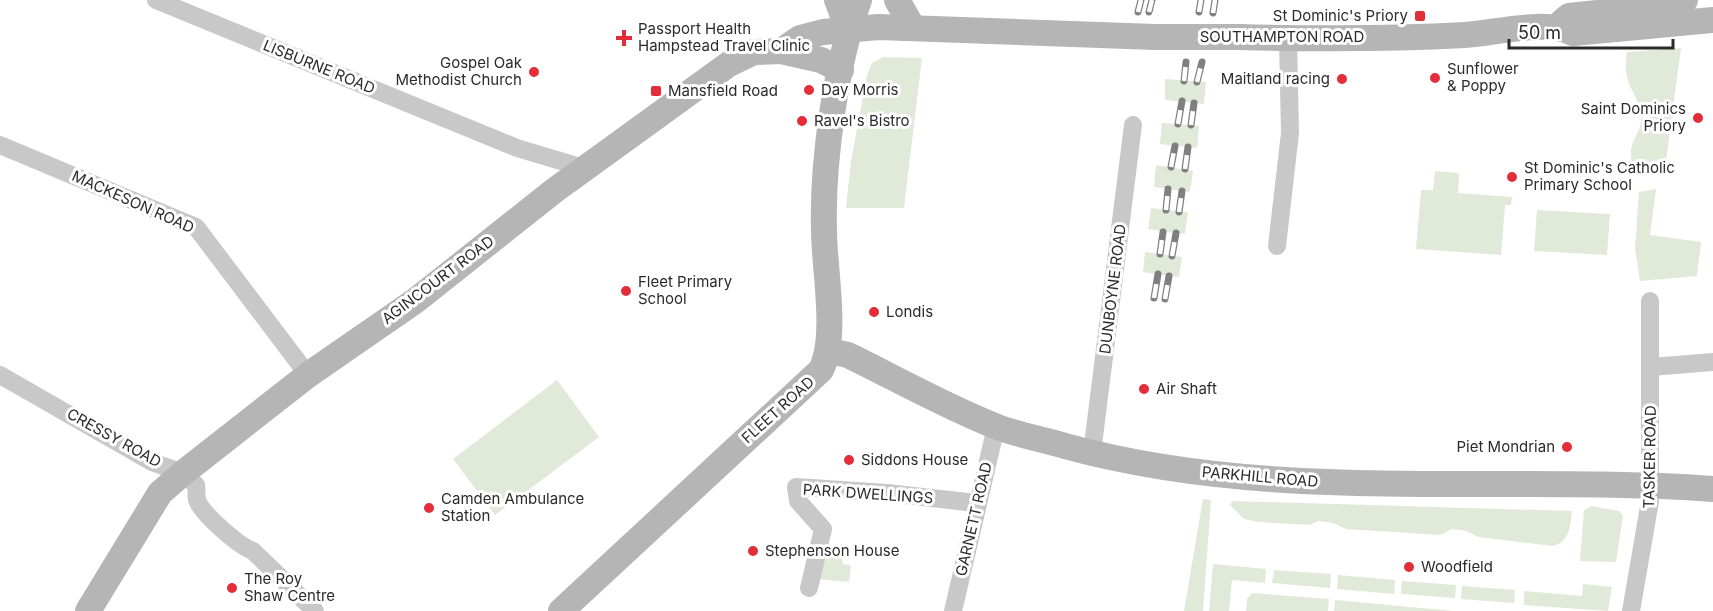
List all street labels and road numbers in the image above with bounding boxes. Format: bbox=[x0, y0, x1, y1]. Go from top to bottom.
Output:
street label: SOUTHAMPTON ROAD bbox=[1200, 27, 1364, 46]
street label: LISBURNE ROAD bbox=[260, 35, 378, 98]
street label: MACKESON ROAD bbox=[69, 166, 197, 237]
street label: DUNBOYNE ROAD bbox=[1095, 223, 1130, 355]
street label: AGINCOURT ROAD bbox=[378, 231, 497, 328]
street label: FLEET ROAD bbox=[737, 372, 818, 447]
street label: CRESSY ROAD bbox=[64, 404, 165, 471]
street label: TASKER ROAD bbox=[1639, 405, 1660, 509]
street label: GARNETT ROAD bbox=[951, 460, 996, 578]
street label: PARKHILL ROAD bbox=[1201, 462, 1319, 491]
street label: PARK DWELLINGS bbox=[802, 479, 934, 508]

